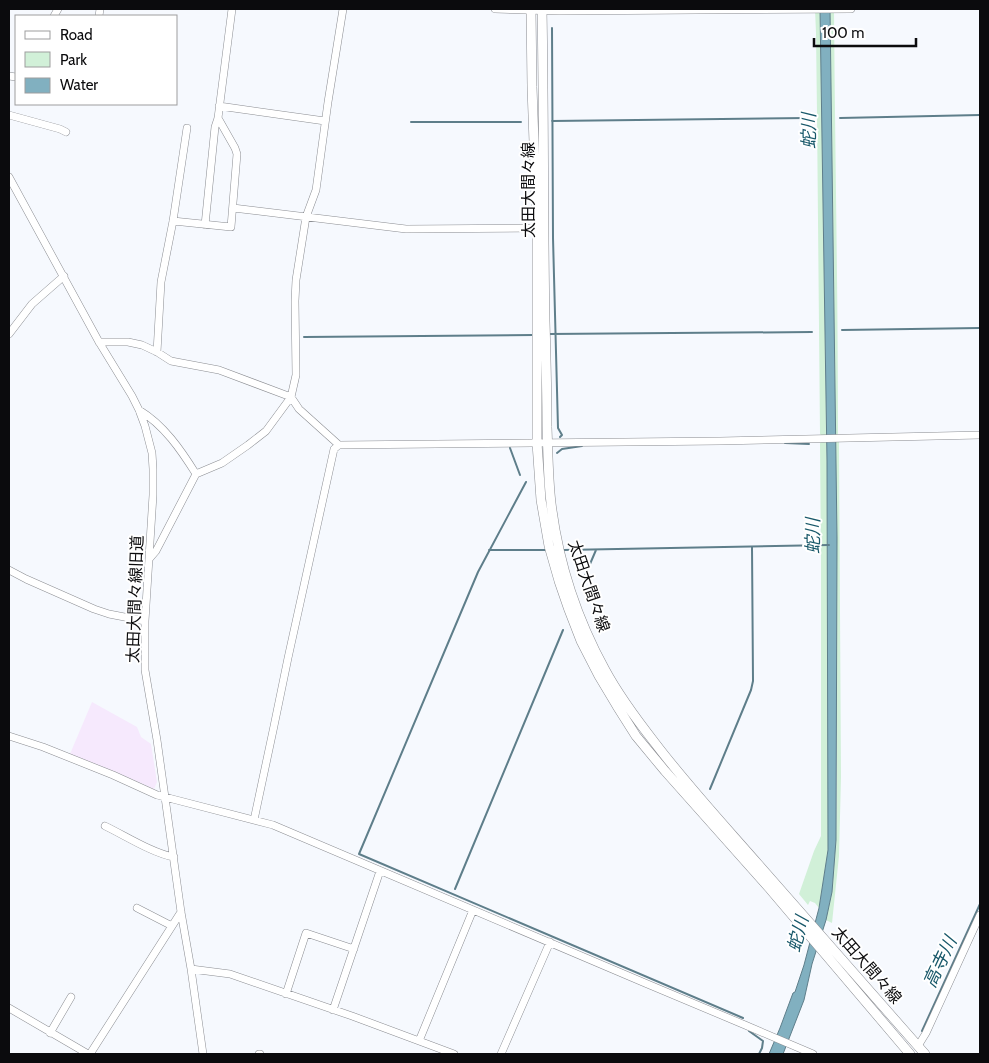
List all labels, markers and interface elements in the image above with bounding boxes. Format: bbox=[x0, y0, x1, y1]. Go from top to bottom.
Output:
legend bbox=[15, 15, 178, 105]
scale bar bbox=[814, 15, 916, 47]
text: 100 m bbox=[822, 24, 864, 42]
text: Road bbox=[60, 26, 93, 44]
text: Park bbox=[60, 51, 87, 69]
text: Water bbox=[60, 76, 98, 94]
water label: 蛇川 bbox=[798, 111, 820, 149]
street label: 太田大間々線 bbox=[519, 142, 538, 238]
water label: 蛇川 bbox=[802, 516, 824, 554]
street label: 太田大間々線旧道 bbox=[123, 535, 147, 663]
street label: 太田大間々線 bbox=[564, 538, 614, 634]
water label: 蛇川 bbox=[783, 912, 814, 954]
street label: 太田大間々線 bbox=[828, 923, 906, 1007]
water label: 高寺川 bbox=[919, 931, 962, 991]

